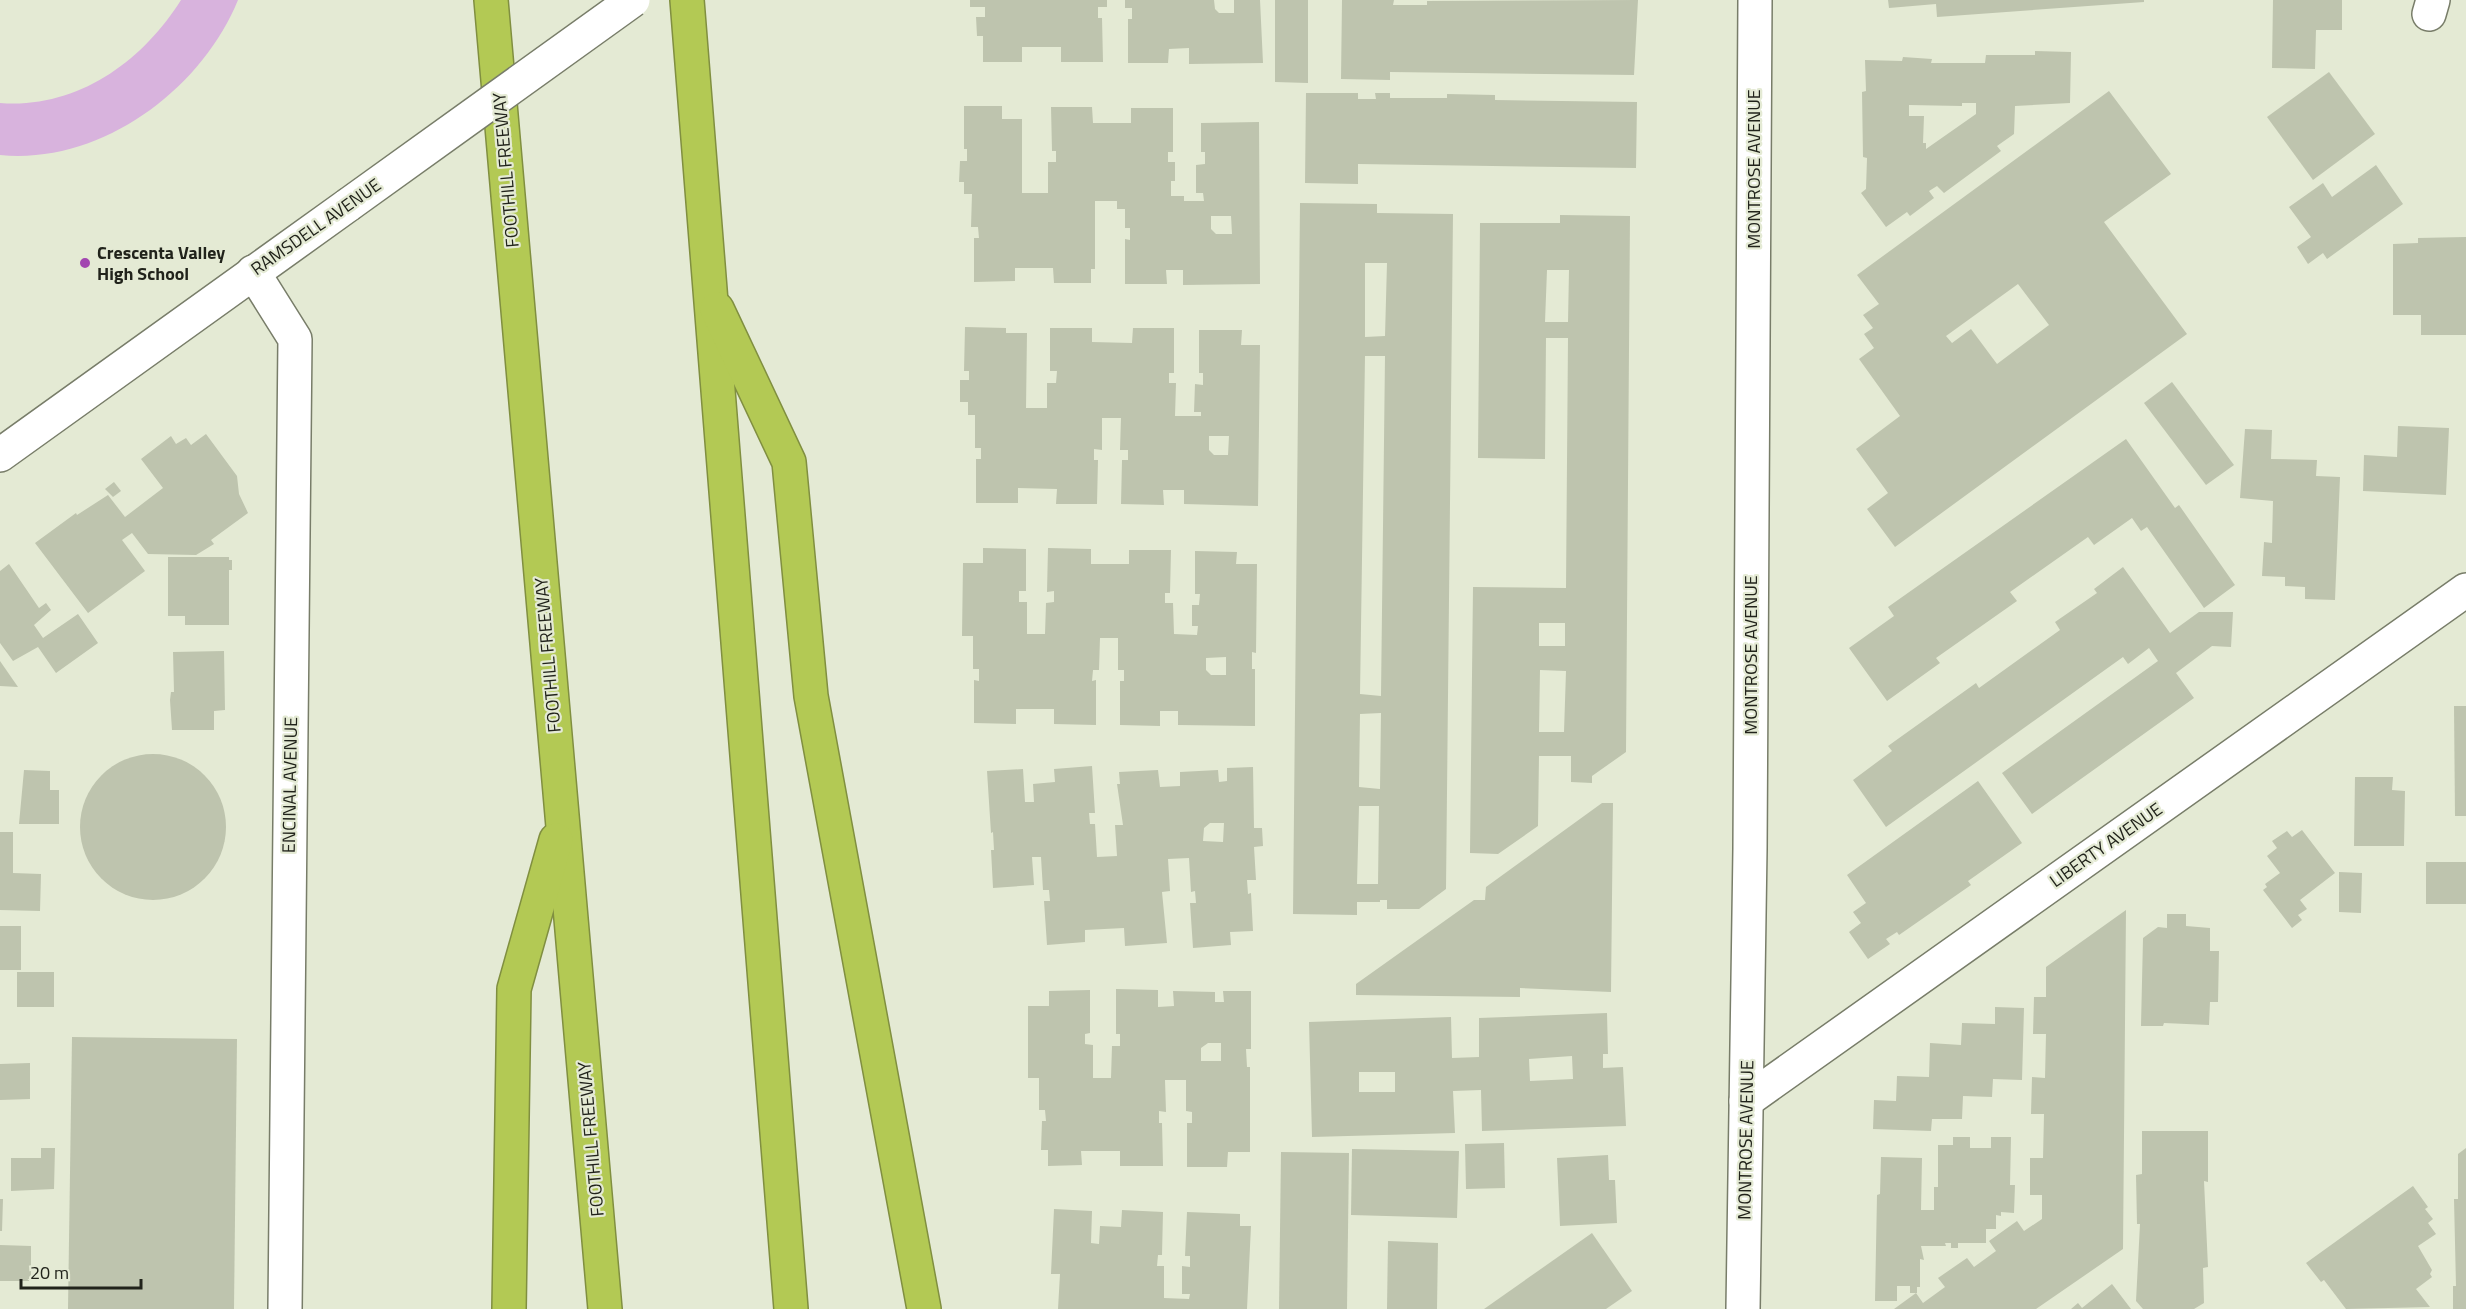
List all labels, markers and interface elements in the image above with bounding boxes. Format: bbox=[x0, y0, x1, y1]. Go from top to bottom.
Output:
street label: MONTROSE AVENUE bbox=[1740, 89, 1767, 249]
street label: FOOTHILL FREEWAY bbox=[485, 91, 526, 249]
street label: RAMSDELL AVENUE bbox=[245, 171, 386, 282]
place label: Crescenta Valley High School bbox=[97, 239, 225, 287]
marker: Crescenta Valley High School bbox=[78, 256, 92, 270]
street label: MONTROSE AVENUE bbox=[1737, 575, 1764, 735]
street label: FOOTHILL FREEWAY bbox=[527, 576, 568, 734]
street label: ENCINAL AVENUE bbox=[275, 717, 304, 853]
street label: LIBERTY AVENUE bbox=[2044, 796, 2168, 894]
street label: FOOTHILL FREEWAY bbox=[570, 1060, 611, 1218]
street label: MONTROSE AVENUE bbox=[1731, 1060, 1760, 1220]
scale bar bbox=[21, 1252, 141, 1290]
text: 20 m bbox=[30, 1259, 69, 1286]

